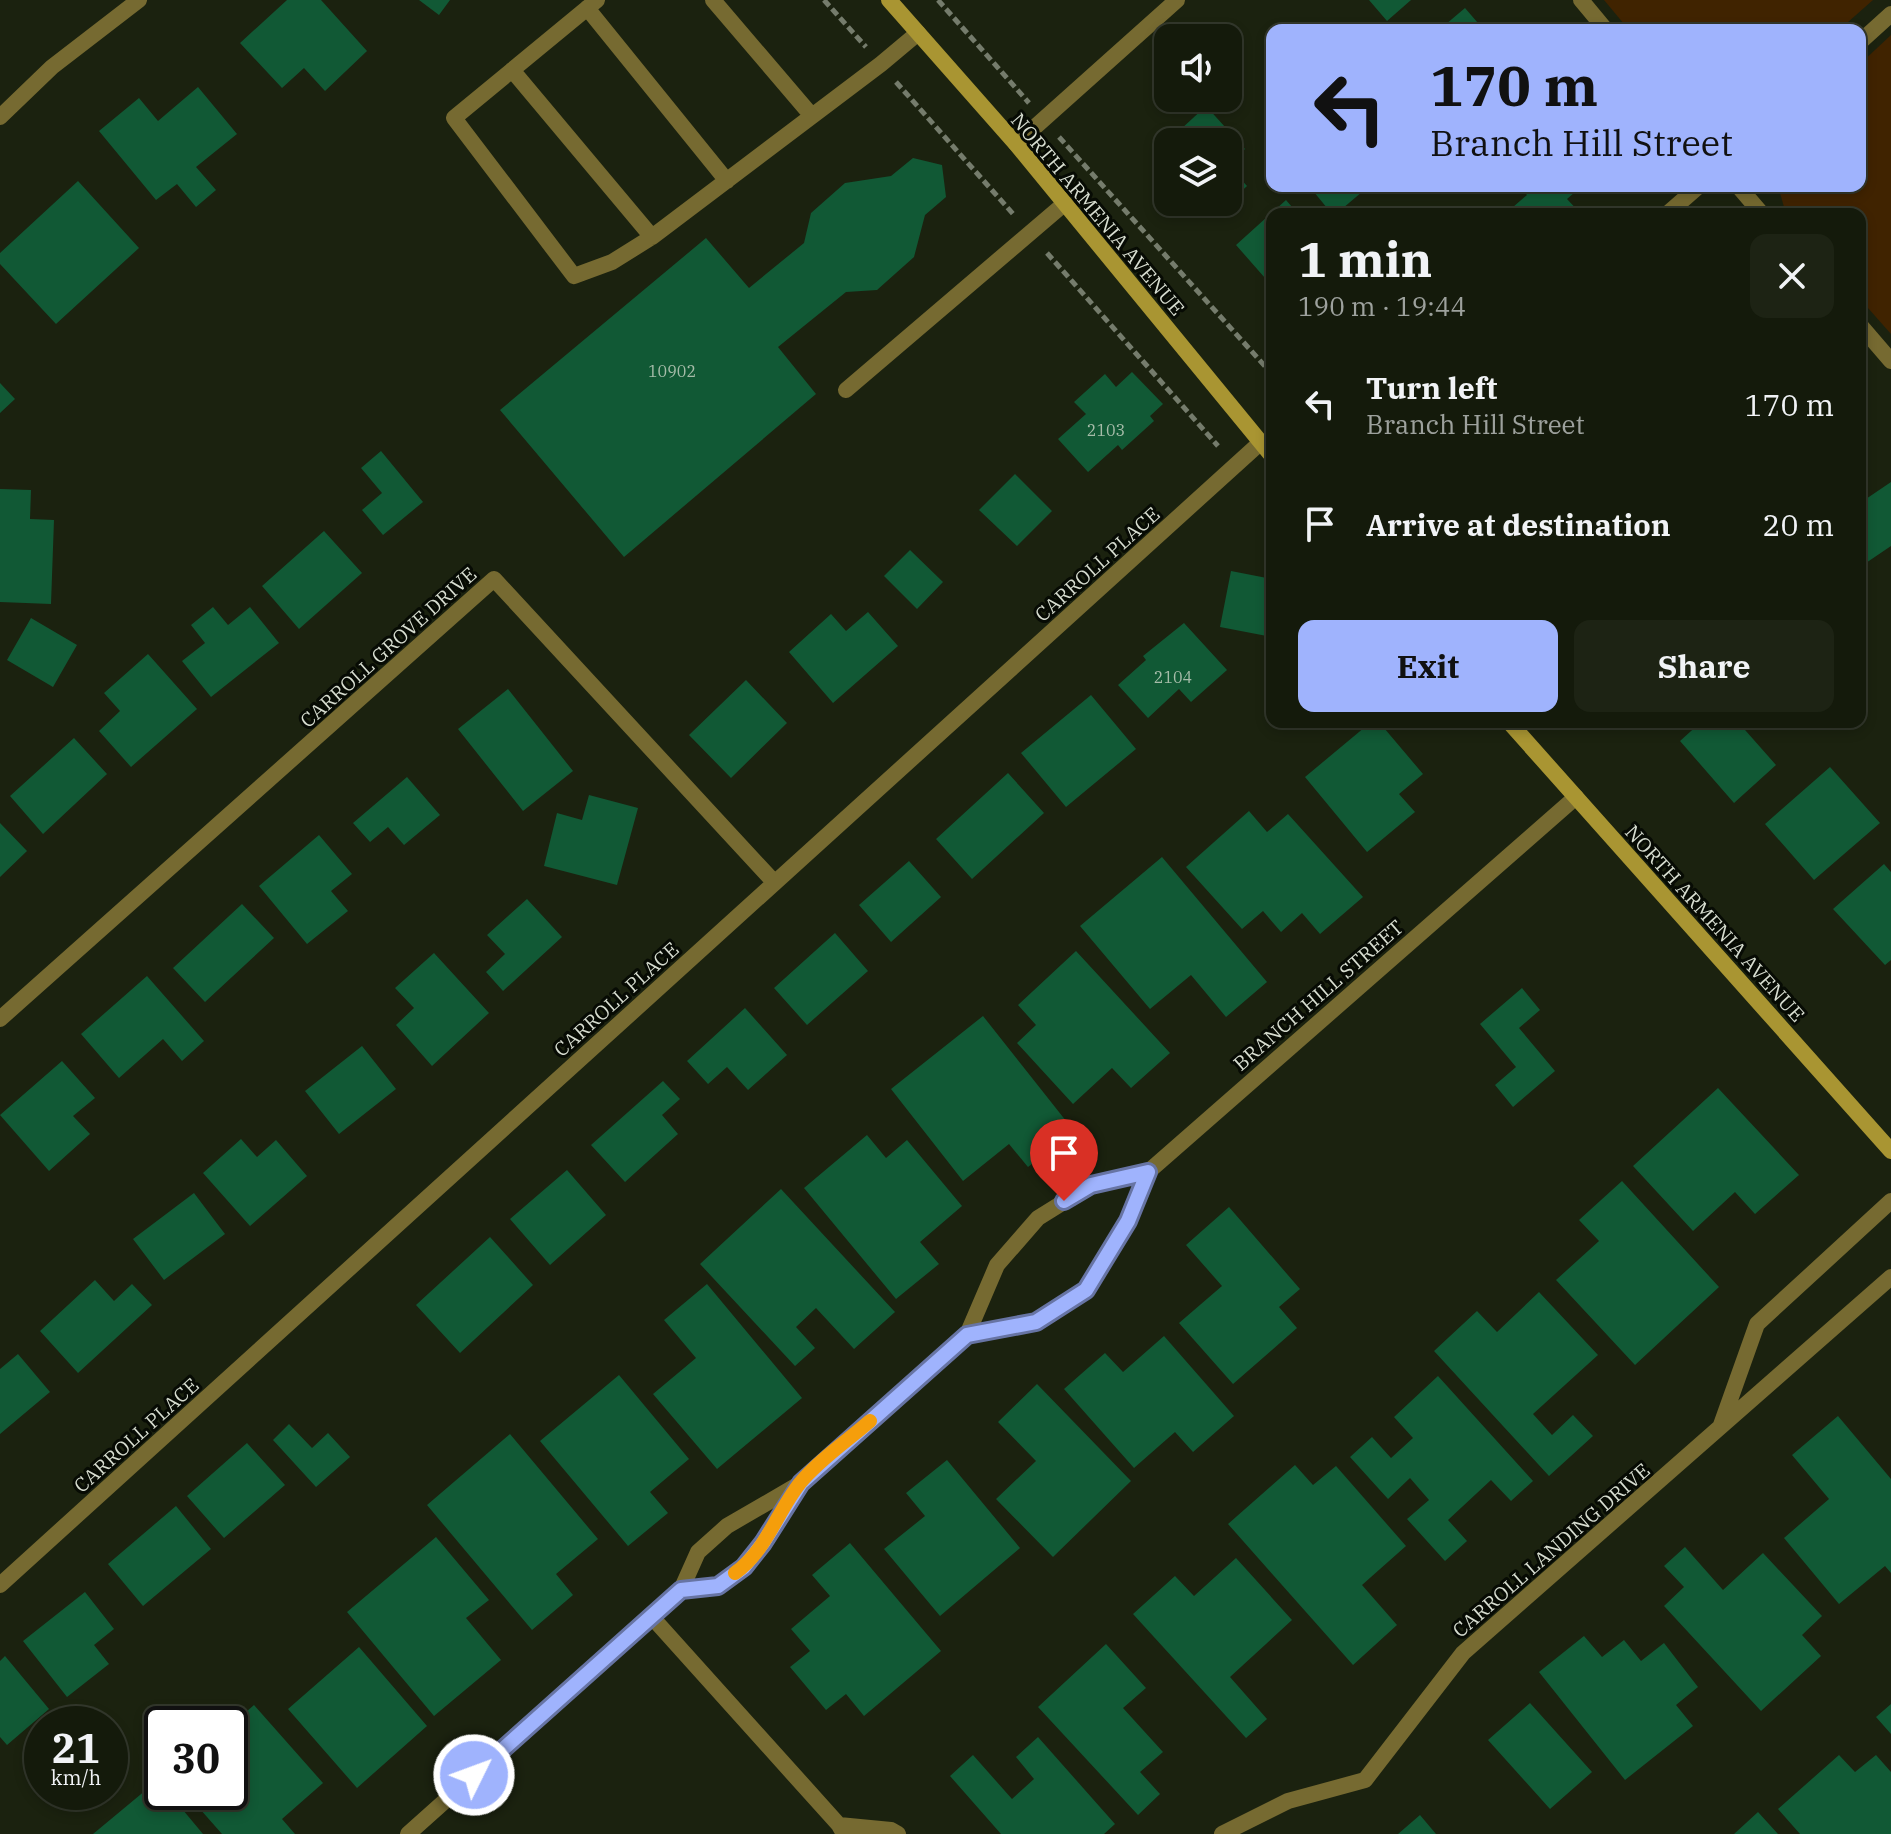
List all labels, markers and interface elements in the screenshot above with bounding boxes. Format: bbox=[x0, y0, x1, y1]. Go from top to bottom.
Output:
map controls bbox=[1154, 24, 1242, 216]
button: sound bbox=[1154, 24, 1242, 112]
text: 170 m bbox=[1430, 49, 1598, 121]
icon: left bbox=[1298, 56, 1402, 160]
street label: NORTH ARMENIA AVENUE bbox=[1005, 107, 1191, 321]
text: Branch Hill Street bbox=[1430, 119, 1733, 166]
button: layers bbox=[1154, 128, 1242, 216]
text: 1 min bbox=[1298, 228, 1432, 290]
button: close bbox=[1750, 234, 1834, 318]
text: 190 m · 19:44 bbox=[1298, 289, 1466, 323]
house number: 10902 bbox=[648, 361, 696, 381]
text: Turn left bbox=[1366, 368, 1498, 407]
icon: left bbox=[1298, 382, 1342, 426]
text: 170 m bbox=[1744, 385, 1834, 424]
text: Branch Hill Street bbox=[1366, 407, 1585, 441]
house number: 2103 bbox=[1087, 420, 1125, 440]
street label: CARROLL PLACE bbox=[1029, 501, 1165, 627]
icon: arrive bbox=[1298, 502, 1342, 546]
text: Arrive at destination bbox=[1366, 505, 1671, 544]
text: 20 m bbox=[1762, 505, 1834, 544]
street label: CARROLL GROVE DRIVE bbox=[294, 560, 482, 734]
button: Exit bbox=[1298, 620, 1558, 712]
button: Share bbox=[1574, 620, 1834, 712]
house number: 2104 bbox=[1154, 667, 1192, 687]
street label: NORTH ARMENIA AVENUE bbox=[1619, 819, 1811, 1027]
street label: BRANCH HILL STREET bbox=[1227, 913, 1409, 1077]
street label: CARROLL PLACE bbox=[548, 936, 684, 1062]
pin bbox=[1030, 1119, 1098, 1201]
icon: arrive bbox=[1042, 1131, 1086, 1175]
street label: CARROLL PLACE bbox=[68, 1372, 204, 1498]
street label: CARROLL LANDING DRIVE bbox=[1447, 1457, 1655, 1643]
speed limit sign: 30 bbox=[144, 1706, 248, 1810]
text: 21 bbox=[52, 1722, 100, 1774]
position arrow bbox=[432, 1733, 516, 1817]
text: km/h bbox=[51, 1764, 101, 1791]

